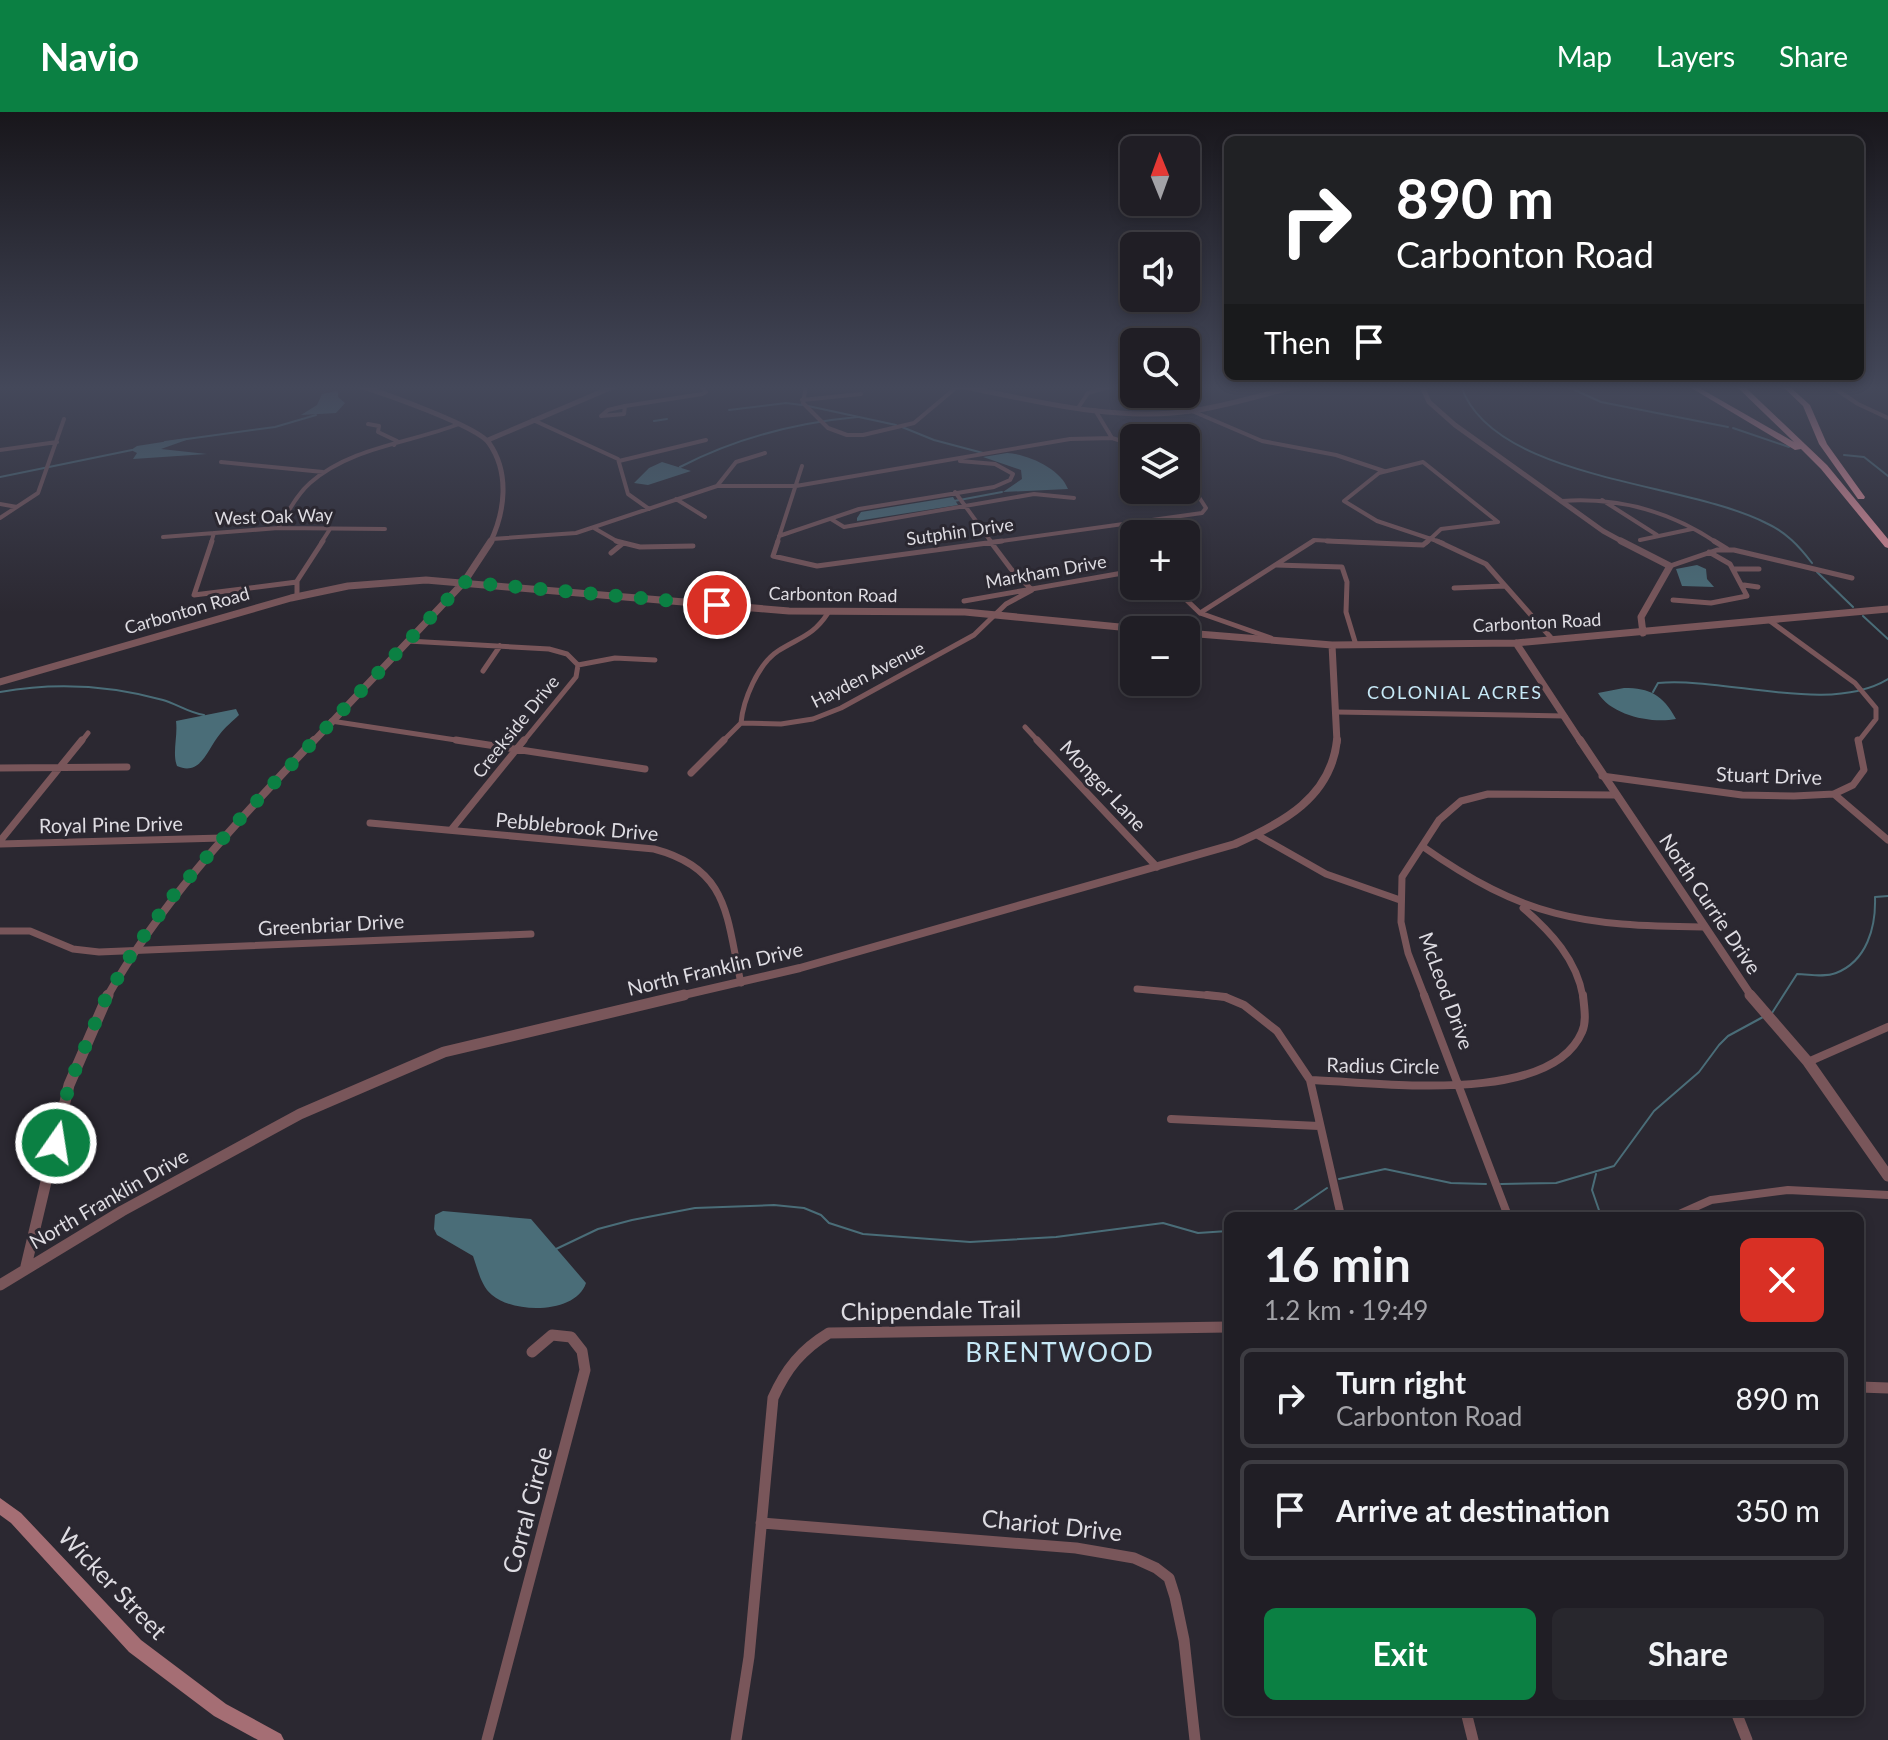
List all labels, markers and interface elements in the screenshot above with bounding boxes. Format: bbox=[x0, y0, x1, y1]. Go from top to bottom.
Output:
text: Navio bbox=[40, 33, 139, 79]
text: Map bbox=[1557, 39, 1612, 73]
text: Layers bbox=[1656, 39, 1735, 73]
text: Share bbox=[1779, 39, 1848, 73]
north arrow bbox=[1120, 136, 1200, 216]
map controls bbox=[1120, 136, 1200, 696]
text: 890 m bbox=[1396, 164, 1554, 231]
icon: right bbox=[1264, 168, 1368, 272]
button: sound bbox=[1120, 232, 1200, 312]
text: Carbonton Road bbox=[1396, 232, 1654, 276]
icon: arrive bbox=[1347, 320, 1391, 364]
text: Then bbox=[1264, 324, 1331, 360]
button: search bbox=[1120, 328, 1200, 408]
button: layers bbox=[1120, 424, 1200, 504]
street label: West Oak Way bbox=[214, 503, 334, 529]
street label: Sutphin Drive bbox=[905, 513, 1015, 549]
button: + bbox=[1120, 520, 1200, 600]
street label: Markham Drive bbox=[984, 550, 1108, 592]
pin bbox=[683, 571, 751, 639]
street label: Carbonton Road bbox=[122, 582, 252, 638]
street label: Carbonton Road bbox=[768, 582, 898, 606]
icon: arrive bbox=[695, 583, 739, 627]
street label: Carbonton Road bbox=[1472, 608, 1602, 636]
button: − bbox=[1120, 616, 1200, 696]
street label: Hayden Avenue bbox=[807, 636, 928, 712]
street label: Creekside Drive bbox=[467, 671, 563, 782]
district label: COLONIAL ACRES bbox=[1367, 681, 1543, 703]
street label: Monger Lane bbox=[1056, 735, 1152, 836]
street label: Stuart Drive bbox=[1716, 761, 1822, 789]
street label: Pebblebrook Drive bbox=[495, 807, 660, 845]
street label: Royal Pine Drive bbox=[39, 811, 183, 837]
street label: North Currie Drive bbox=[1655, 829, 1767, 978]
street label: Greenbriar Drive bbox=[257, 908, 405, 940]
street label: McLeod Drive bbox=[1415, 929, 1479, 1053]
street label: North Franklin Drive bbox=[625, 936, 805, 1000]
street label: Radius Circle bbox=[1326, 1052, 1440, 1078]
position arrow bbox=[14, 1101, 98, 1185]
street label: North Franklin Drive bbox=[25, 1143, 192, 1253]
text: 16 min bbox=[1264, 1235, 1411, 1292]
button: close bbox=[1740, 1238, 1824, 1322]
street label: Chippendale Trail bbox=[840, 1293, 1022, 1326]
text: 1.2 km · 19:49 bbox=[1264, 1294, 1428, 1326]
district label: BRENTWOOD bbox=[965, 1336, 1155, 1368]
text: Turn right bbox=[1336, 1364, 1466, 1400]
icon: right bbox=[1268, 1376, 1312, 1420]
text: 890 m bbox=[1735, 1380, 1820, 1416]
text: Carbonton Road bbox=[1336, 1400, 1522, 1432]
street label: Corral Circle bbox=[496, 1443, 557, 1576]
icon: arrive bbox=[1268, 1488, 1312, 1532]
text: Arrive at destination bbox=[1336, 1492, 1610, 1528]
text: 350 m bbox=[1735, 1492, 1820, 1528]
street label: Chariot Drive bbox=[980, 1503, 1124, 1546]
street label: Wicker Street bbox=[53, 1521, 174, 1645]
button: Exit bbox=[1264, 1608, 1536, 1700]
button: Share bbox=[1552, 1608, 1824, 1700]

